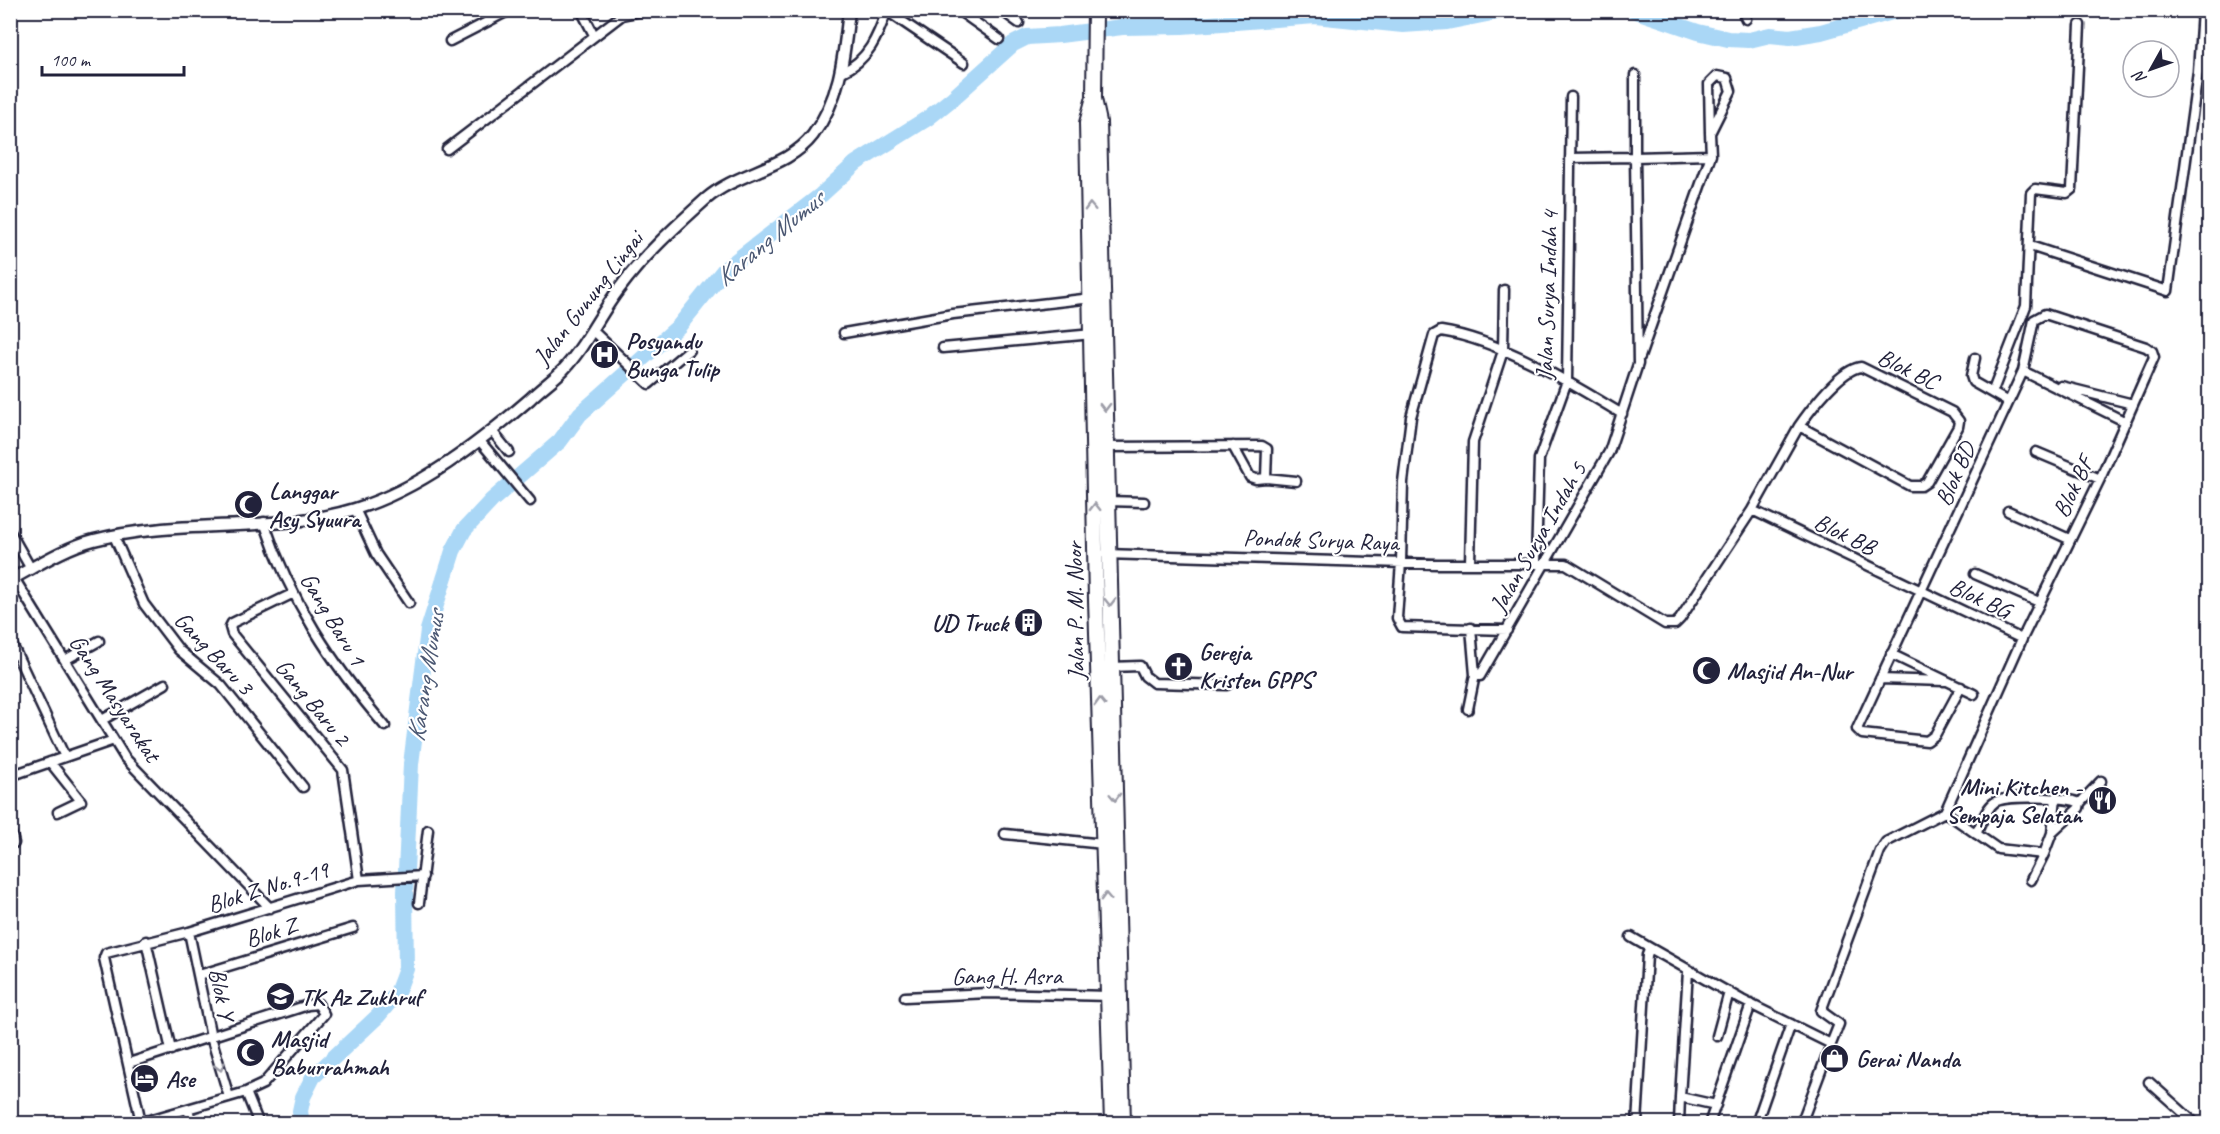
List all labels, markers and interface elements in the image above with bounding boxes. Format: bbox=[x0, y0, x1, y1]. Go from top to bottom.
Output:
scale bar bbox=[42, 39, 184, 77]
north arrow bbox=[2121, 39, 2181, 99]
text: 100 m bbox=[51, 49, 92, 71]
text: N bbox=[2127, 65, 2151, 88]
water label: Karang Mumus bbox=[708, 181, 834, 293]
one-way arrow bbox=[1084, 203, 1096, 212]
street label: Jalan Surya Indah 4 bbox=[1529, 208, 1565, 381]
street label: Jalan Gunung Lingai bbox=[526, 223, 651, 372]
place label: Posyandu Bunga Tulip bbox=[626, 326, 721, 384]
hospital icon: Posyandu Bunga Tulip bbox=[589, 339, 621, 371]
street label: Blok BC bbox=[1873, 342, 1945, 398]
one-way arrow bbox=[1099, 402, 1112, 411]
street label: Blok BD bbox=[1928, 436, 1983, 510]
street label: Blok BF bbox=[2046, 449, 2102, 522]
street label: Jalan Surya Indah 5 bbox=[1482, 456, 1594, 618]
place label: Langgar Asy Syuura bbox=[269, 476, 362, 534]
mosque icon: Langgar Asy Syuura bbox=[232, 489, 264, 521]
one-way arrow bbox=[1089, 503, 1101, 512]
street label: Blok BB bbox=[1809, 506, 1882, 562]
street label: Pondok Surya Raya bbox=[1243, 522, 1401, 558]
street label: Jalan P. M. Noor bbox=[1059, 540, 1091, 681]
street label: Gang Baru 1 bbox=[294, 567, 373, 672]
street label: Blok BG bbox=[1945, 571, 2018, 626]
one-way arrow bbox=[1103, 597, 1116, 606]
water label: Karang Mumus bbox=[399, 604, 453, 744]
street label: Gang Baru 3 bbox=[168, 605, 262, 703]
building icon: UD Truck bbox=[1013, 607, 1045, 639]
place label: UD Truck bbox=[932, 608, 1010, 638]
street label: Gang Masyarakat bbox=[63, 629, 168, 769]
place label: Gereja Kristen GPPS bbox=[1199, 637, 1317, 695]
church icon: Gereja Kristen GPPS bbox=[1162, 650, 1194, 682]
street label: Gang Baru 2 bbox=[269, 652, 359, 753]
mosque icon: Masjid An-Nur bbox=[1690, 655, 1722, 687]
place label: Masjid An-Nur bbox=[1727, 656, 1854, 686]
one-way arrow bbox=[1093, 698, 1106, 707]
place label: Mini Kitchen - Sempaja Selatan bbox=[1946, 772, 2084, 830]
restaurant icon: Mini Kitchen - Sempaja Selatan bbox=[2087, 785, 2119, 817]
one-way arrow bbox=[1108, 792, 1121, 801]
street label: Blok Z No.9-19 bbox=[204, 854, 334, 920]
one-way arrow bbox=[1100, 893, 1112, 902]
street label: Blok Z bbox=[242, 909, 304, 954]
street label: Gang H. Asra bbox=[952, 961, 1064, 991]
street label: Blok Y bbox=[202, 966, 242, 1026]
school or university icon: TK Az Zukhruf bbox=[264, 981, 296, 1013]
place label: TK Az Zukhruf bbox=[301, 982, 428, 1012]
place label: Masjid Baburrahmah bbox=[271, 1024, 390, 1082]
mosque icon: Masjid Baburrahmah bbox=[234, 1037, 266, 1069]
shop icon: Gerai Nanda bbox=[1819, 1043, 1851, 1075]
place label: Gerai Nanda bbox=[1856, 1044, 1962, 1074]
one-way arrow bbox=[213, 1061, 225, 1072]
hotel icon: Ase bbox=[129, 1063, 161, 1095]
place label: Ase bbox=[166, 1064, 196, 1094]

